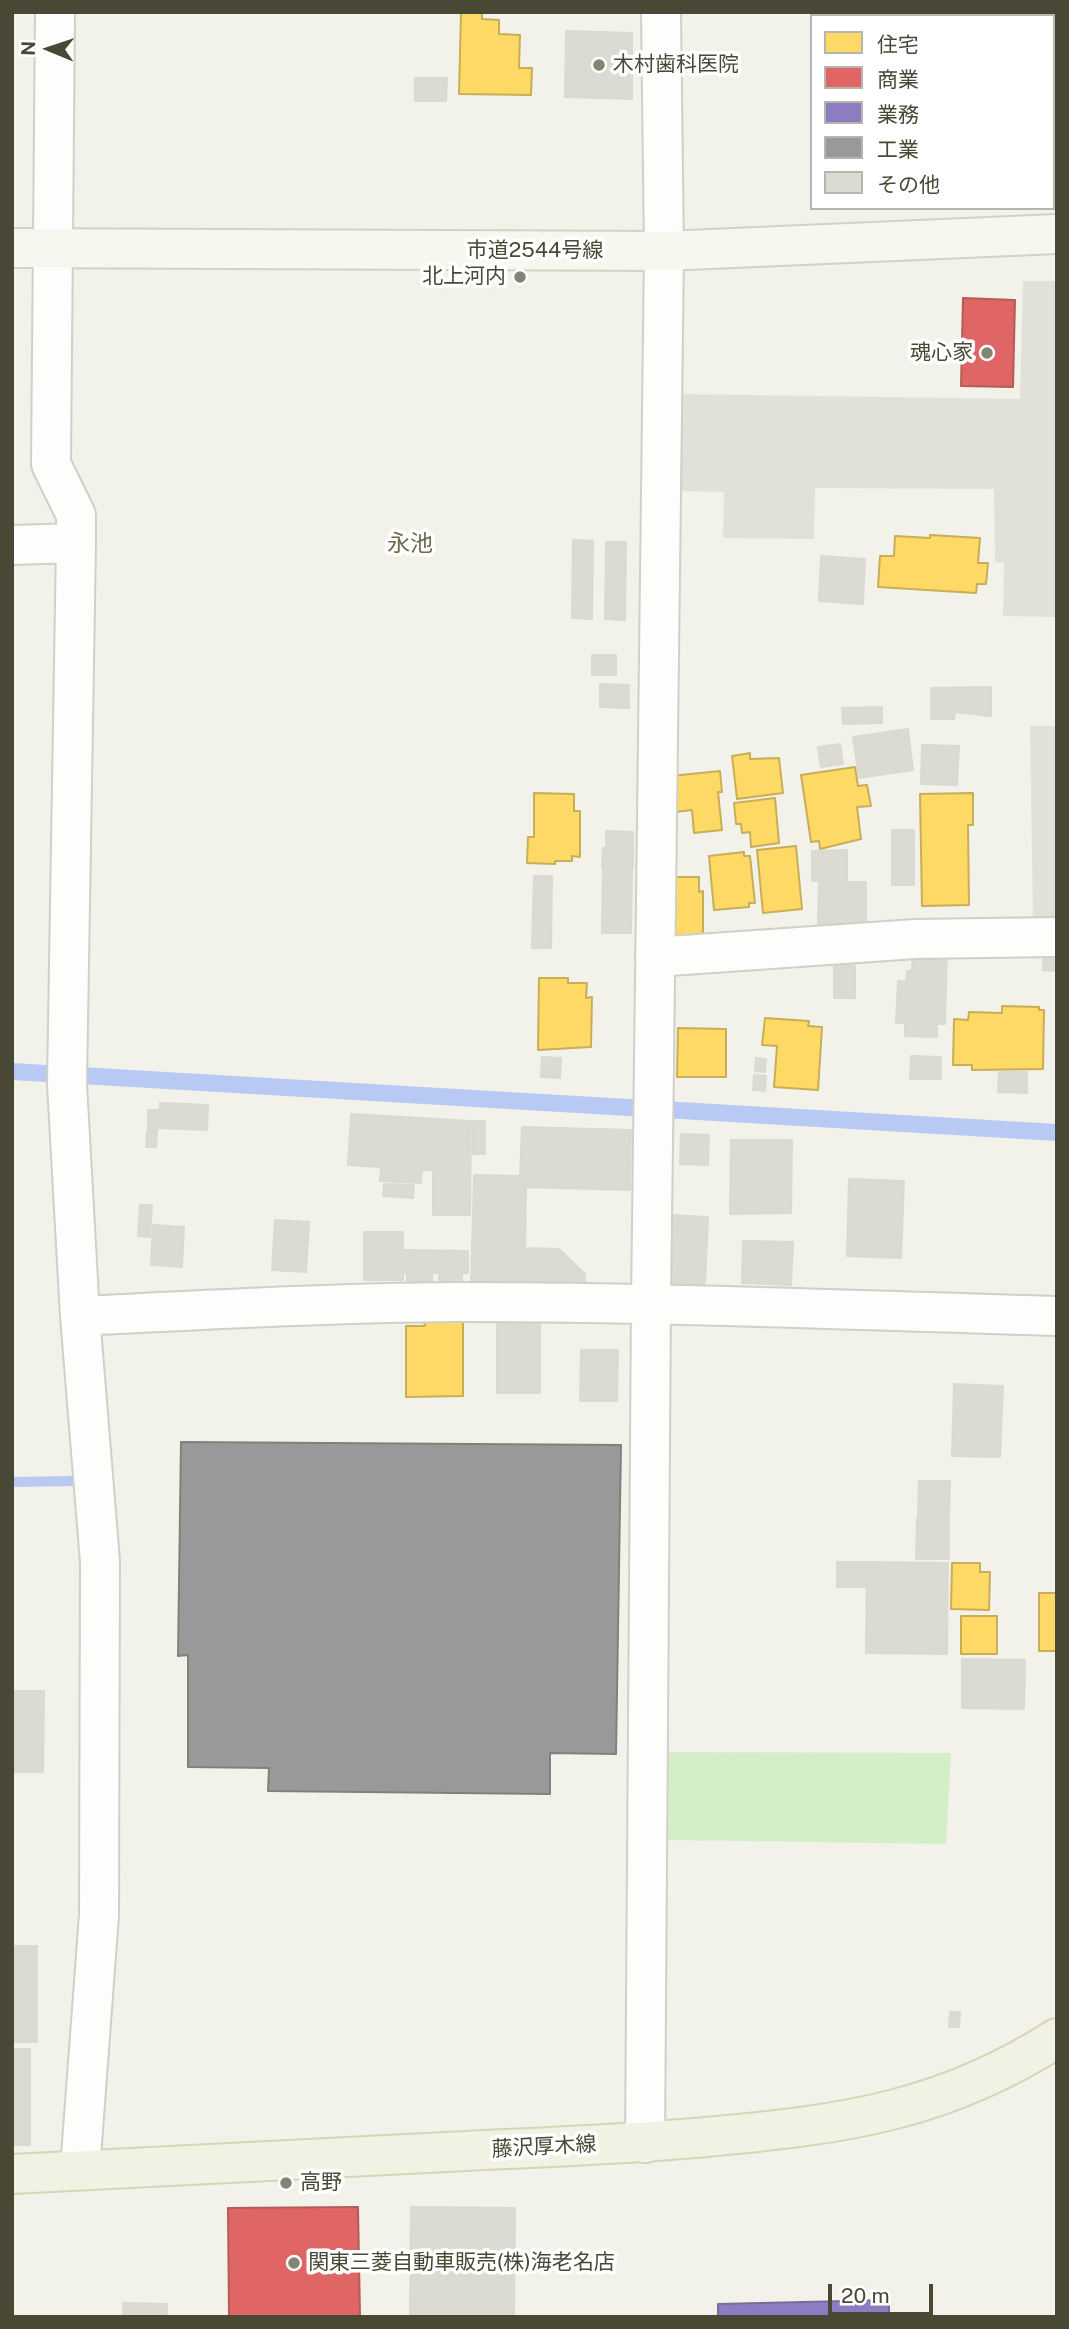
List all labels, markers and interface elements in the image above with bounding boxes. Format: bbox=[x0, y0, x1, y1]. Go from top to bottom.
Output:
north arrow bbox=[14, 14, 84, 84]
legend bbox=[810, 14, 1055, 210]
text: 住宅 bbox=[877, 32, 919, 57]
text: N bbox=[17, 40, 39, 56]
place label: 木村歯科医院 bbox=[613, 52, 739, 78]
marker: 木村歯科医院 bbox=[591, 57, 607, 73]
text: 商業 bbox=[877, 67, 919, 92]
text: 業務 bbox=[877, 102, 919, 127]
text: 工業 bbox=[877, 137, 919, 162]
text: その他 bbox=[877, 172, 940, 197]
street label: 市道2544号線 bbox=[467, 238, 603, 264]
place label: 北上河内 bbox=[422, 264, 506, 290]
marker: 北上河内 bbox=[512, 269, 528, 285]
place label: 魂心家 bbox=[910, 340, 973, 366]
marker: 魂心家 bbox=[979, 345, 995, 361]
district label: 永池 bbox=[387, 530, 433, 558]
street label: 藤沢厚木線 bbox=[491, 2132, 597, 2162]
place label: 高野 bbox=[300, 2170, 342, 2196]
marker: 高野 bbox=[278, 2175, 294, 2191]
place label: 関東三菱自動車販売(株)海老名店 bbox=[308, 2250, 615, 2276]
marker: 関東三菱自動車販売(株)海老名店 bbox=[286, 2255, 302, 2271]
scale bar bbox=[831, 2270, 936, 2314]
text: 20 m bbox=[841, 2283, 890, 2308]

